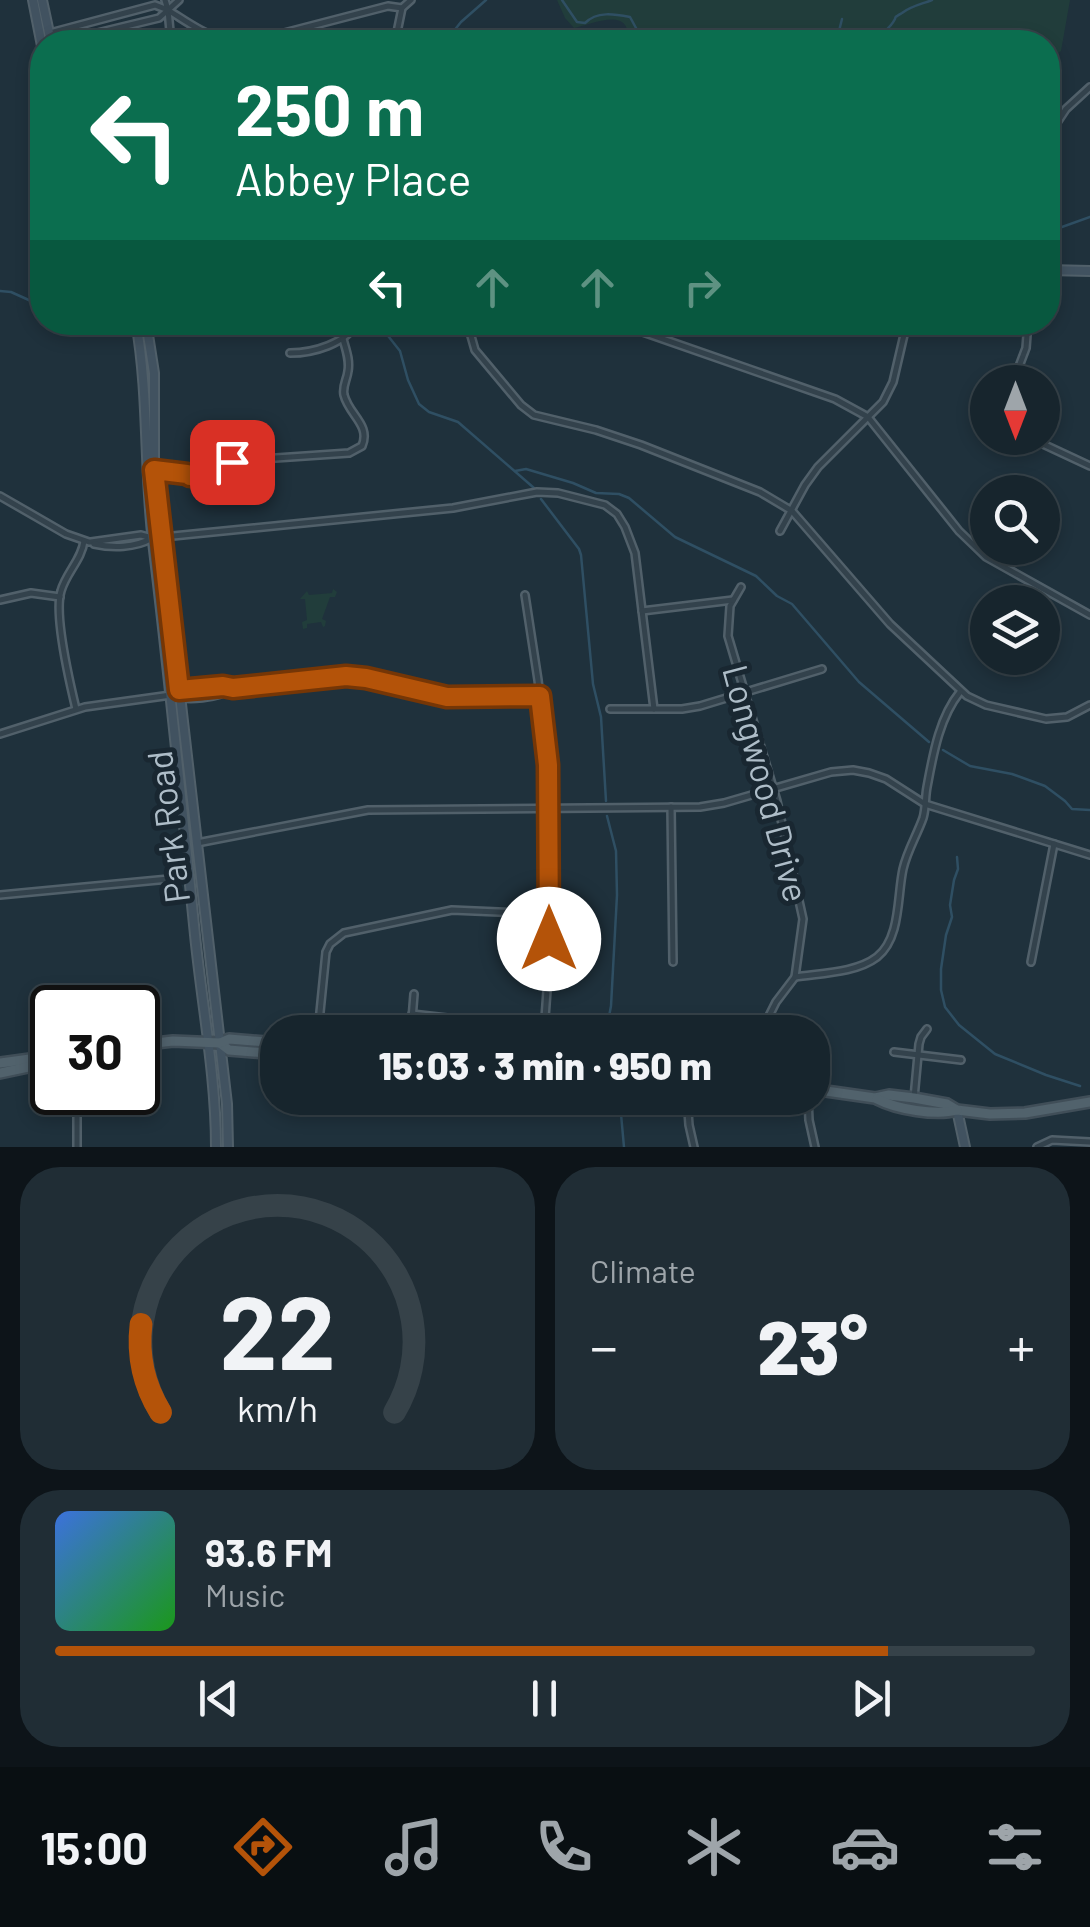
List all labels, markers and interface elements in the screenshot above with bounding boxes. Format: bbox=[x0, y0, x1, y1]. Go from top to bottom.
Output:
text: 250 m bbox=[235, 66, 424, 150]
icon: left bbox=[70, 70, 200, 200]
text: Abbey Place bbox=[235, 151, 471, 205]
icon: left bbox=[360, 260, 415, 315]
icon: ahead bbox=[465, 260, 520, 315]
icon: ahead bbox=[570, 260, 625, 315]
icon: right bbox=[675, 260, 730, 315]
north arrow bbox=[970, 365, 1060, 455]
map controls bbox=[970, 365, 1060, 675]
pin bbox=[190, 420, 275, 505]
icon: arrive bbox=[205, 435, 260, 490]
button: search bbox=[970, 475, 1060, 565]
button: layers bbox=[970, 585, 1060, 675]
street label: Longwood Drive bbox=[715, 660, 819, 906]
street label: Park Road bbox=[137, 748, 197, 906]
position arrow bbox=[497, 887, 601, 991]
speed limit sign: 30 bbox=[30, 985, 160, 1115]
text: 15:03 · 3 min · 950 m bbox=[378, 1042, 712, 1088]
text: Climate bbox=[590, 1251, 696, 1289]
text: 22 bbox=[219, 1266, 336, 1391]
text: 23° bbox=[757, 1300, 868, 1390]
text: − bbox=[590, 1312, 618, 1378]
text: + bbox=[1007, 1312, 1035, 1378]
text: km/h bbox=[237, 1386, 318, 1429]
text: 93.6 FM bbox=[205, 1529, 332, 1575]
text: Music bbox=[205, 1575, 285, 1613]
icon: previous bbox=[191, 1671, 246, 1726]
icon: pause bbox=[517, 1671, 572, 1726]
icon: next bbox=[844, 1671, 899, 1726]
icon: directions bbox=[228, 1812, 298, 1882]
icon: music bbox=[379, 1812, 449, 1882]
icon: phone bbox=[529, 1812, 599, 1882]
icon: climate bbox=[679, 1812, 749, 1882]
icon: car bbox=[830, 1812, 900, 1882]
icon: filters bbox=[980, 1812, 1050, 1882]
text: 15:00 bbox=[40, 1820, 148, 1874]

